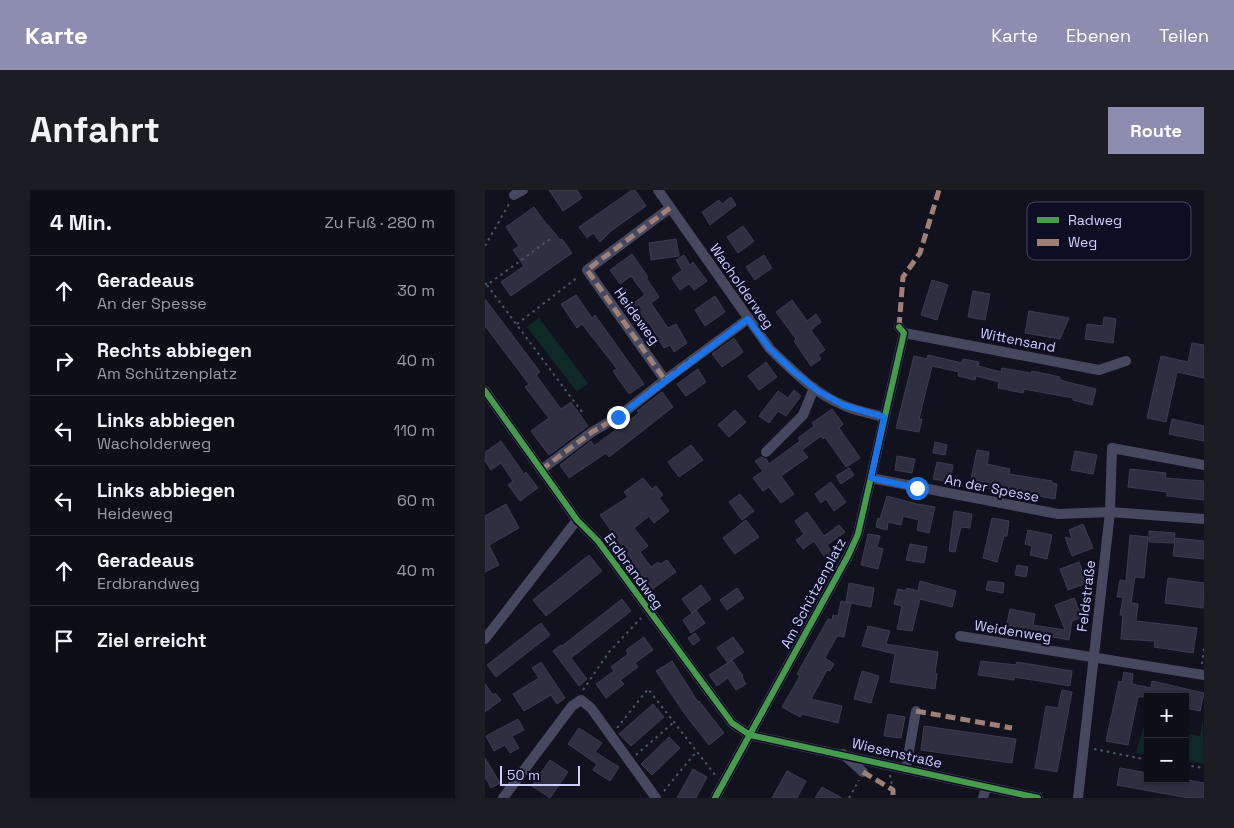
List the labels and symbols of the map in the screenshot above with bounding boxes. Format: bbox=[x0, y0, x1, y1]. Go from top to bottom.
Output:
legend bbox=[1027, 202, 1191, 260]
text: Radweg bbox=[1068, 211, 1122, 229]
text: Weg bbox=[1068, 233, 1097, 251]
street label: Wacholderweg bbox=[706, 240, 778, 332]
street label: Heideweg bbox=[610, 284, 664, 348]
street label: Wittensand bbox=[979, 324, 1057, 356]
route end bbox=[607, 406, 630, 429]
street label: An der Spesse bbox=[943, 470, 1041, 506]
route start bbox=[906, 477, 929, 500]
street label: Erdbrandweg bbox=[600, 529, 668, 613]
street label: Am Schützenplatz bbox=[776, 535, 850, 651]
street label: Feldstraße bbox=[1073, 559, 1099, 633]
street label: Weidenweg bbox=[973, 616, 1053, 646]
street label: Wiesenstraße bbox=[850, 734, 944, 772]
scale bar bbox=[500, 763, 580, 786]

